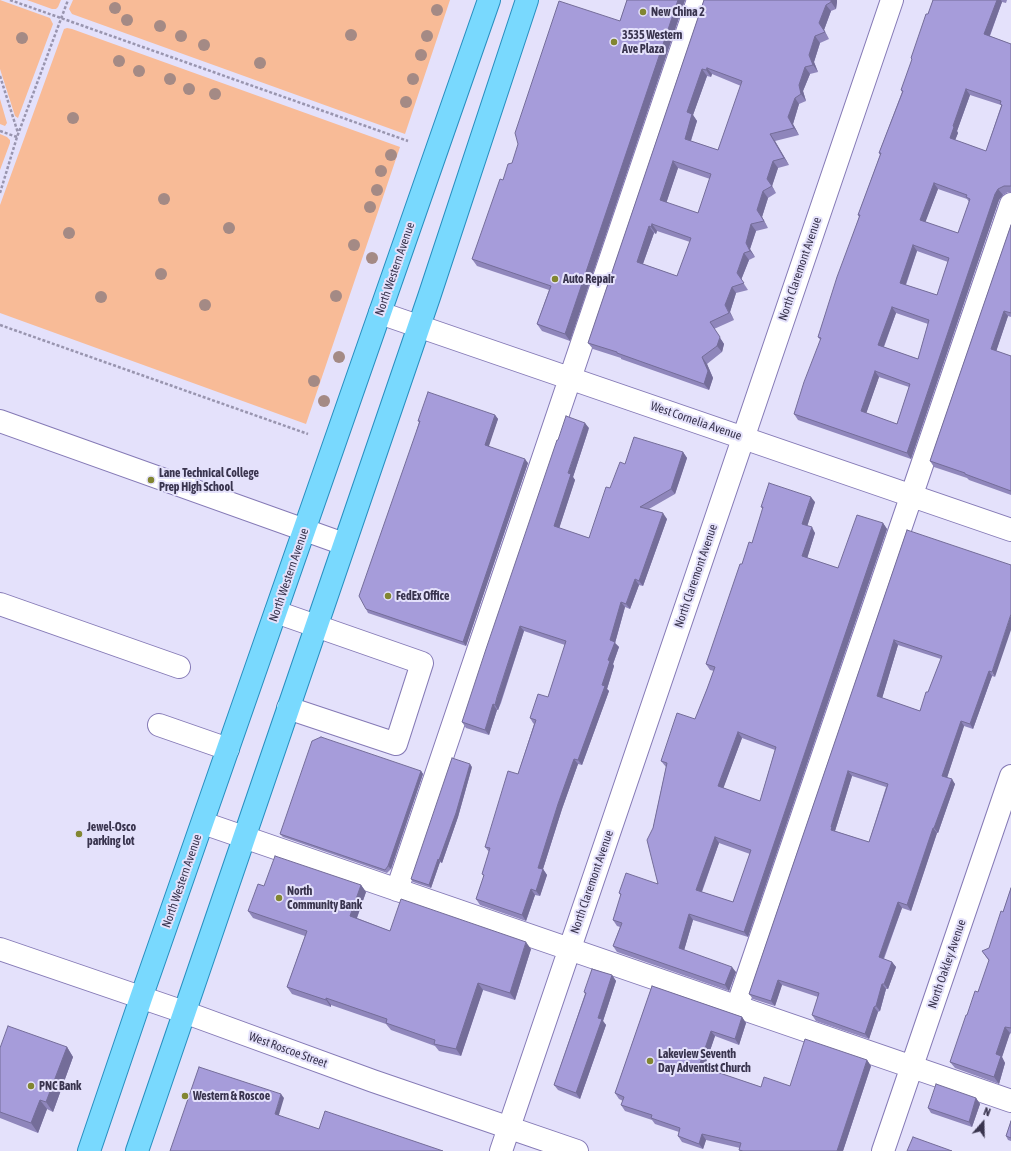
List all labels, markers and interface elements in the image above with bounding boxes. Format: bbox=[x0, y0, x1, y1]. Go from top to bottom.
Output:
place label: New China 2 bbox=[651, 5, 705, 19]
marker: New China 2 bbox=[638, 7, 648, 17]
place label: 3535 Western Ave Plaza bbox=[622, 28, 682, 56]
marker: 3535 Western Ave Plaza bbox=[609, 37, 619, 47]
street label: North Claremont Avenue bbox=[776, 215, 824, 323]
street label: North Western Avenue bbox=[372, 220, 418, 318]
place label: Auto Repair bbox=[563, 272, 614, 286]
marker: Auto Repair bbox=[550, 274, 560, 284]
street label: West Cornelia Avenue bbox=[649, 399, 743, 443]
place label: Lane Technical College Prep High School bbox=[159, 466, 259, 494]
marker: Lane Technical College Prep High School bbox=[146, 475, 156, 485]
street label: North Claremont Avenue bbox=[672, 522, 720, 630]
street label: North Western Avenue bbox=[266, 526, 312, 624]
place label: FedEx Office bbox=[396, 589, 449, 603]
marker: FedEx Office bbox=[383, 591, 393, 601]
place label: Jewel-Osco parking lot bbox=[87, 820, 136, 848]
street label: North Claremont Avenue bbox=[568, 828, 616, 936]
marker: Jewel-Osco parking lot bbox=[74, 829, 84, 839]
street label: North Western Avenue bbox=[159, 832, 205, 930]
place label: North Community Bank bbox=[287, 884, 362, 912]
marker: North Community Bank bbox=[274, 893, 284, 903]
street label: North Oakley Avenue bbox=[925, 918, 969, 1010]
street label: West Roscoe Street bbox=[247, 1029, 329, 1071]
place label: Lakeview Seventh Day Adventist Church bbox=[658, 1047, 751, 1075]
marker: Lakeview Seventh Day Adventist Church bbox=[645, 1056, 655, 1066]
place label: PNC Bank bbox=[39, 1079, 81, 1093]
marker: PNC Bank bbox=[26, 1081, 36, 1091]
place label: Western & Roscoe bbox=[193, 1089, 270, 1103]
marker: Western & Roscoe bbox=[180, 1091, 190, 1101]
north arrow bbox=[963, 1103, 1003, 1143]
text: N bbox=[982, 1105, 992, 1118]

